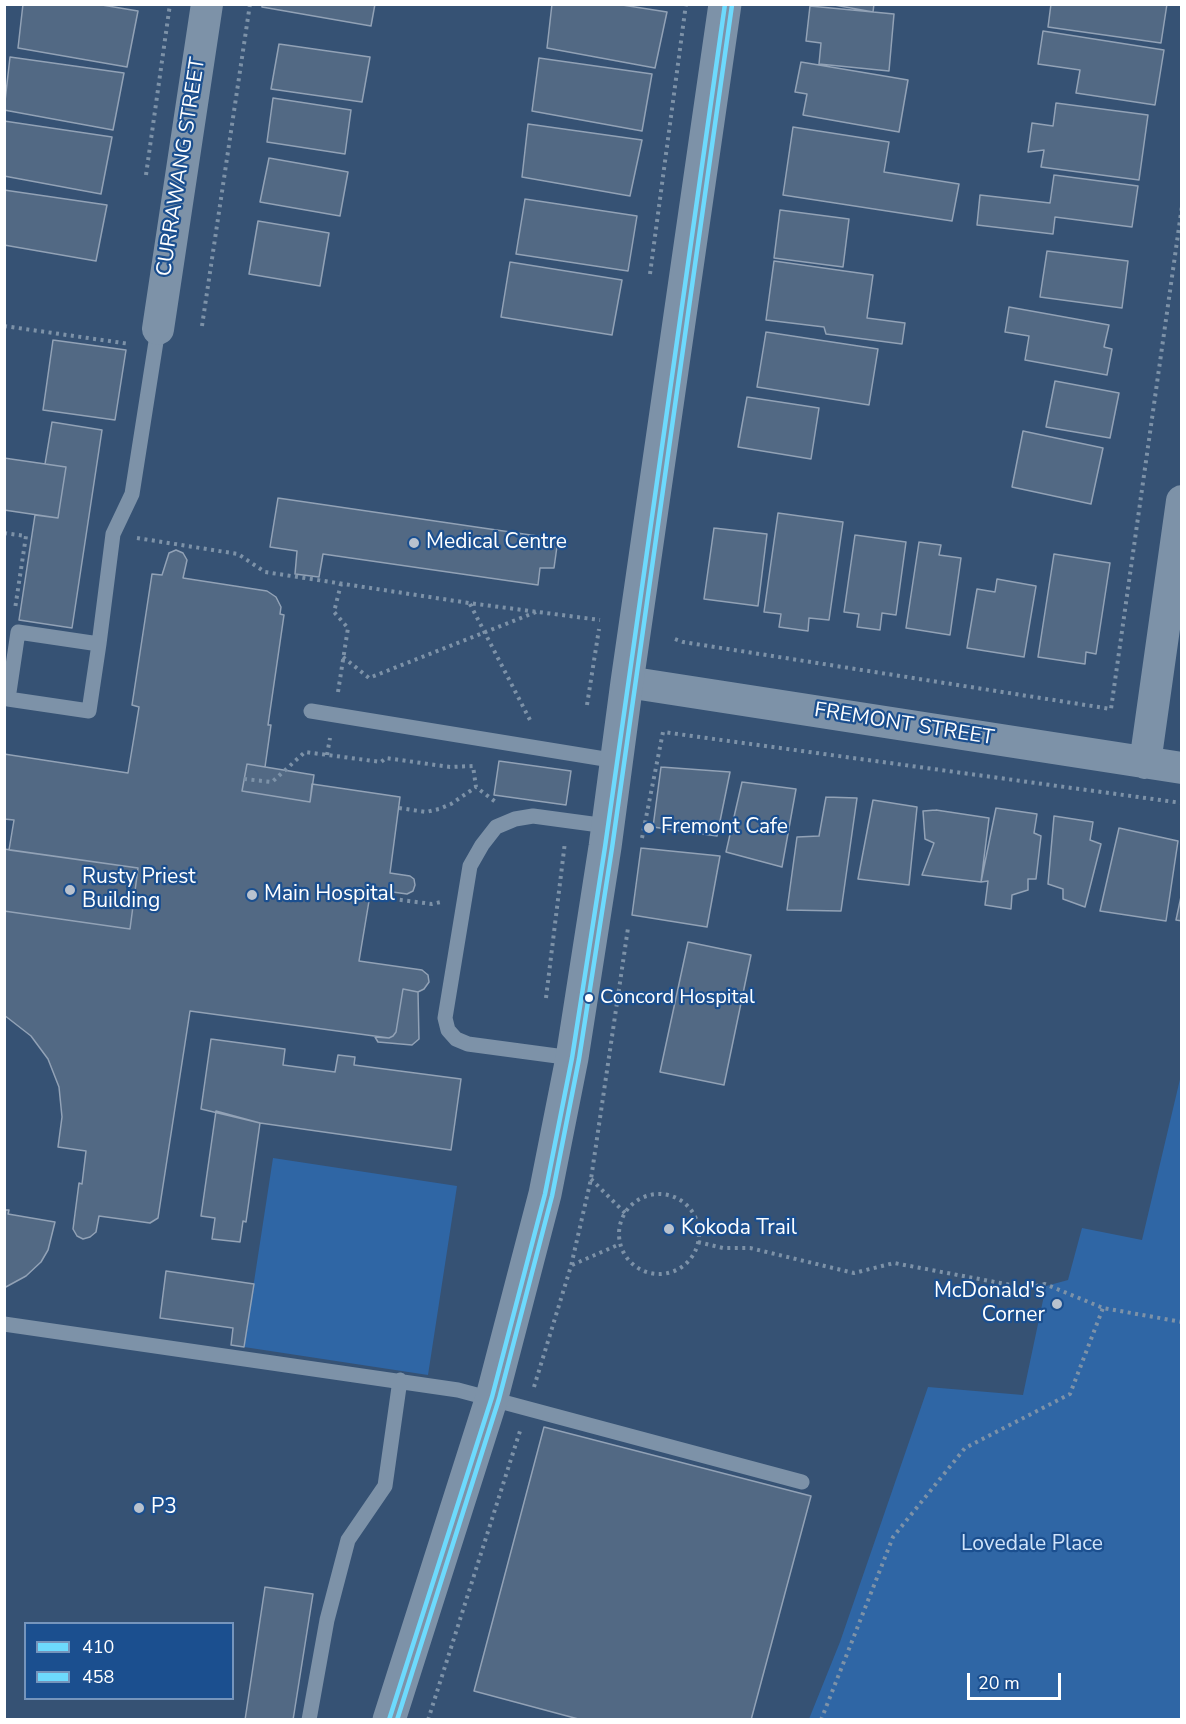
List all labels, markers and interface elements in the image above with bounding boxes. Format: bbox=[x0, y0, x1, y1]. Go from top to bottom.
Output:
street label: CURRAWANG STREET bbox=[152, 56, 212, 278]
place label: Medical Centre bbox=[426, 530, 567, 556]
marker: Medical Centre bbox=[407, 536, 421, 550]
street label: FREMONT STREET bbox=[812, 698, 996, 752]
place label: Fremont Cafe bbox=[661, 815, 788, 841]
marker: Fremont Cafe bbox=[642, 821, 656, 835]
place label: Rusty Priest Building bbox=[82, 865, 195, 915]
place label: Main Hospital bbox=[264, 882, 395, 908]
marker: Rusty Priest Building bbox=[63, 883, 77, 897]
marker: Main Hospital bbox=[245, 888, 259, 902]
place label: Concord Hospital bbox=[600, 986, 755, 1010]
marker: Concord Hospital bbox=[583, 992, 595, 1004]
place label: Kokoda Trail bbox=[681, 1216, 797, 1242]
marker: Kokoda Trail bbox=[662, 1222, 676, 1236]
place label: McDonald's Corner bbox=[934, 1279, 1045, 1329]
marker: McDonald's Corner bbox=[1050, 1297, 1064, 1311]
place label: P3 bbox=[151, 1495, 177, 1521]
marker: P3 bbox=[132, 1501, 146, 1515]
park label: Lovedale Place bbox=[961, 1532, 1103, 1558]
legend bbox=[24, 1622, 234, 1700]
text: 410 bbox=[82, 1635, 114, 1659]
scale bar bbox=[970, 1661, 1064, 1699]
text: 458 bbox=[82, 1665, 114, 1689]
text: 20 m bbox=[978, 1671, 1020, 1695]

